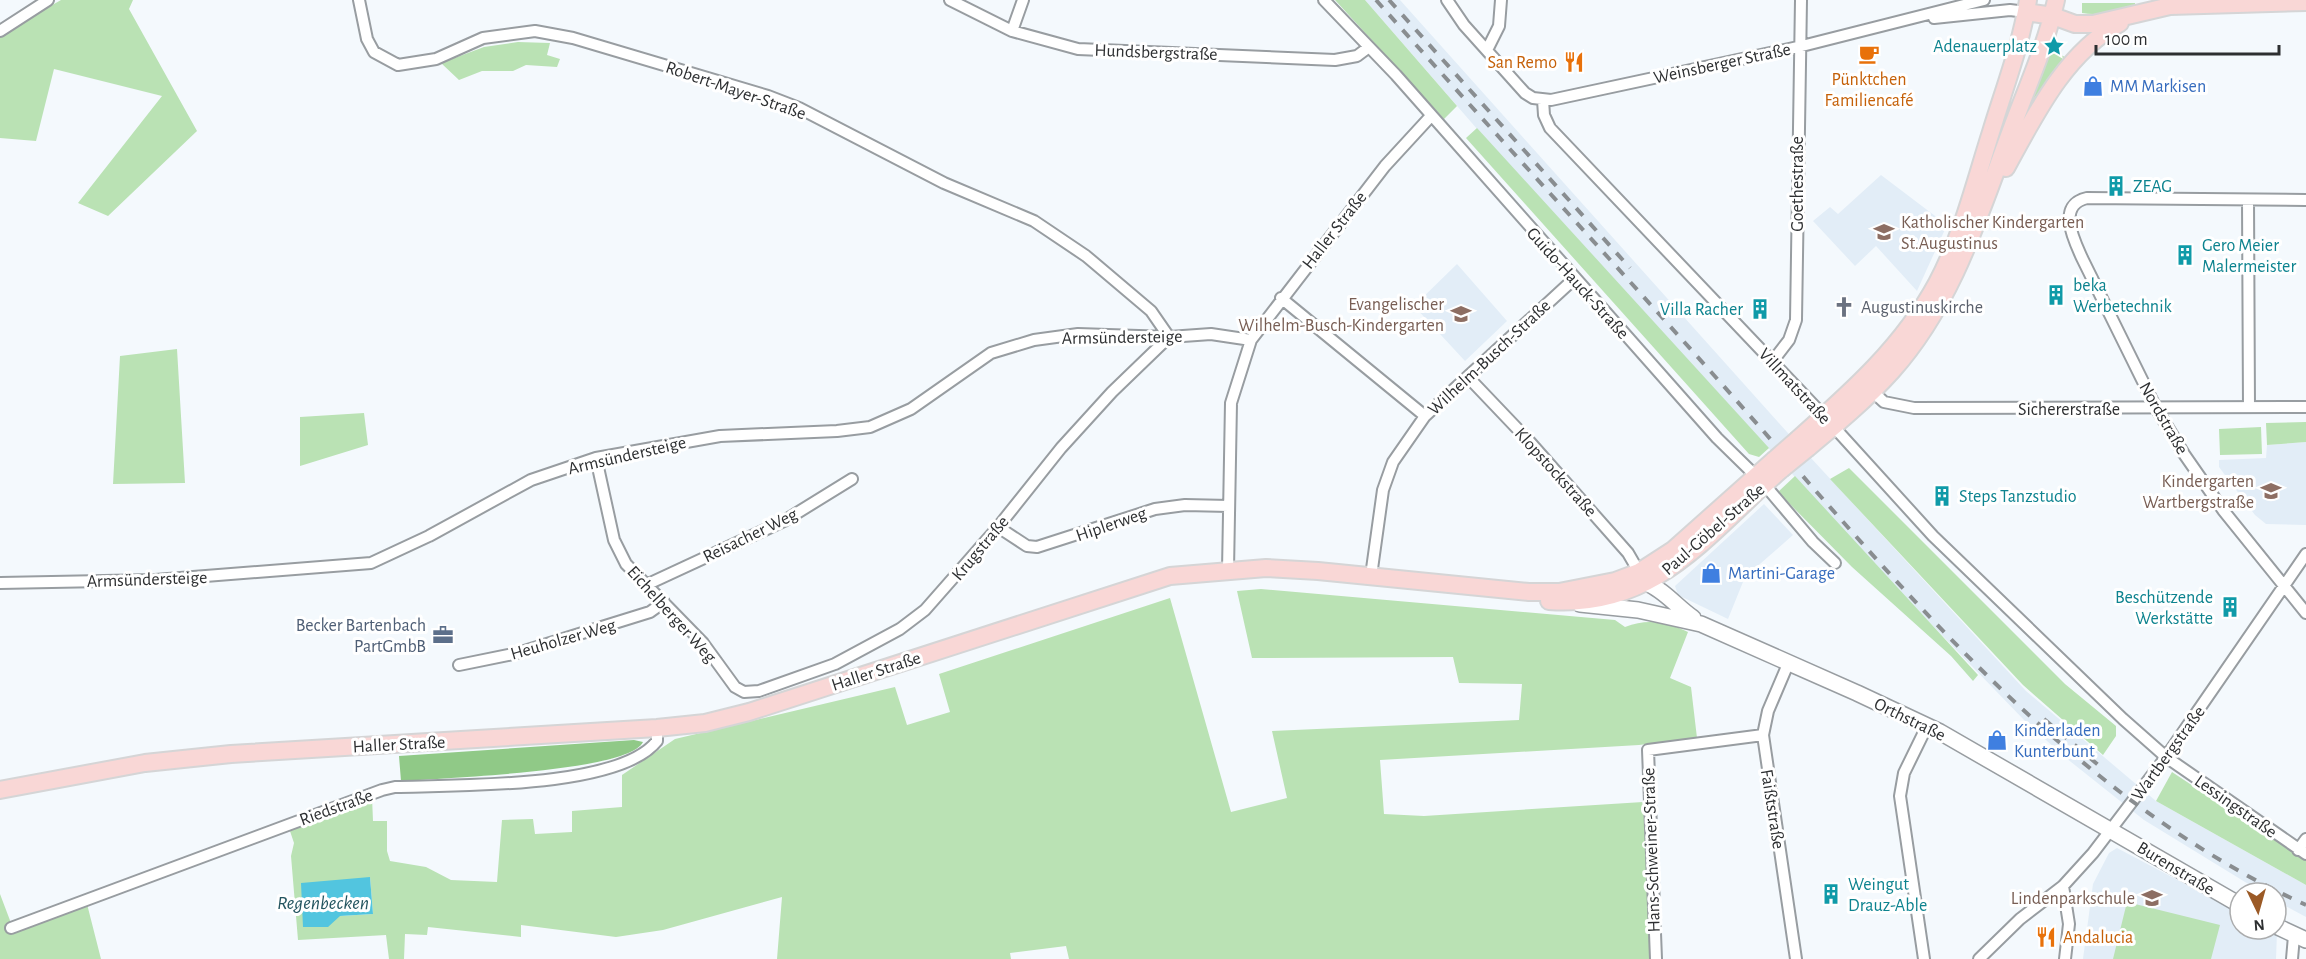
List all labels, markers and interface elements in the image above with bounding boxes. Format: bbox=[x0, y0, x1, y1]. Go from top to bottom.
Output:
scale bar bbox=[2096, 18, 2279, 56]
text: 100 m bbox=[2105, 31, 2148, 49]
place icon: Adenauerplatz bbox=[2042, 34, 2066, 58]
place label: Adenauerplatz bbox=[1933, 38, 2037, 56]
street label: Weinsberger Straße bbox=[1652, 41, 1792, 87]
street label: Hundsbergstraße bbox=[1094, 42, 1218, 64]
cafe icon: Pünktchen Familiencafé bbox=[1857, 42, 1881, 66]
restaurant icon: San Remo bbox=[1562, 50, 1586, 74]
place label: San Remo bbox=[1488, 54, 1557, 72]
street label: Robert-Mayer-Straße bbox=[663, 58, 808, 123]
place label: Pünktchen Familiencafé bbox=[1825, 71, 1913, 110]
shop icon: MM Markisen bbox=[2081, 74, 2105, 98]
place label: MM Markisen bbox=[2110, 78, 2206, 96]
street label: Goethestraße bbox=[1789, 136, 1807, 232]
building icon: ZEAG bbox=[2104, 174, 2128, 198]
place label: ZEAG bbox=[2133, 178, 2172, 196]
street label: Haller Straße bbox=[1299, 189, 1370, 273]
place label: Katholischer Kindergarten St.Augustinus bbox=[1901, 214, 2084, 253]
school or university icon: Katholischer Kindergarten St.Augustinus bbox=[1872, 220, 1896, 244]
street label: Guido-Hauck-Straße bbox=[1523, 224, 1632, 343]
place label: Gero Meier Malermeister bbox=[2202, 237, 2296, 276]
building icon: Gero Meier Malermeister bbox=[2173, 243, 2197, 267]
place label: beka Werbetechnik bbox=[2073, 277, 2173, 316]
building icon: beka Werbetechnik bbox=[2044, 283, 2068, 307]
church icon: Augustinuskirche bbox=[1832, 295, 1856, 319]
place label: Evangelischer Wilhelm-Busch-Kindergarten bbox=[1238, 296, 1444, 335]
street label: Wilhelm-Busch-Straße bbox=[1425, 297, 1554, 419]
building icon: Villa Racher bbox=[1748, 297, 1772, 321]
place label: Augustinuskirche bbox=[1861, 299, 1983, 317]
place label: Villa Racher bbox=[1660, 301, 1743, 319]
school or university icon: Evangelischer Wilhelm-Busch-Kindergarten bbox=[1449, 302, 1473, 326]
street label: Armsündersteige bbox=[1062, 328, 1183, 348]
street label: Villmatstraße bbox=[1755, 345, 1834, 428]
street label: Nordstraße bbox=[2135, 379, 2191, 458]
street label: Sichererstraße bbox=[2018, 401, 2120, 419]
street label: Klopstockstraße bbox=[1511, 425, 1600, 521]
street label: Armsündersteige bbox=[566, 434, 688, 478]
place label: Kindergarten Wartbergstraße bbox=[2142, 473, 2254, 512]
school or university icon: Kindergarten Wartbergstraße bbox=[2259, 479, 2283, 503]
street label: Paul-Göbel-Straße bbox=[1659, 480, 1768, 579]
building icon: Steps Tanzstudio bbox=[1930, 484, 1954, 508]
place label: Steps Tanzstudio bbox=[1959, 488, 2077, 506]
street label: Hiplerweg bbox=[1074, 504, 1149, 545]
street label: Reisacher Weg bbox=[700, 505, 801, 566]
street label: Krugstraße bbox=[949, 513, 1013, 584]
shop icon: Martini-Garage bbox=[1699, 561, 1723, 585]
street label: Eichelberger Weg bbox=[623, 563, 719, 667]
place label: Martini-Garage bbox=[1728, 565, 1835, 583]
street label: Armsündersteige bbox=[86, 569, 208, 591]
place label: Beschützende Werkstätte bbox=[2115, 589, 2213, 628]
building icon: Beschützende Werkstätte bbox=[2218, 595, 2242, 619]
street label: Heuholzer Weg bbox=[509, 616, 618, 664]
place label: Becker Bartenbach PartGmbB bbox=[296, 617, 426, 656]
office icon: Becker Bartenbach PartGmbB bbox=[431, 623, 455, 647]
street label: Haller Straße bbox=[829, 649, 923, 695]
street label: Orthstraße bbox=[1871, 695, 1948, 745]
street label: Wartbergstraße bbox=[2129, 703, 2209, 804]
place label: Kinderladen Kunterbunt bbox=[2014, 722, 2101, 761]
shop icon: Kinderladen Kunterbunt bbox=[1985, 728, 2009, 752]
street label: Haller Straße bbox=[352, 734, 446, 756]
street label: Hans-Schweiner-Straße bbox=[1640, 767, 1664, 933]
street label: Faißtstraße bbox=[1757, 768, 1787, 850]
street label: Lessingstraße bbox=[2191, 772, 2280, 842]
street label: Riedstraße bbox=[297, 786, 375, 829]
street label: Burenstraße bbox=[2134, 839, 2217, 899]
place label: Weingut Drauz-Able bbox=[1848, 876, 1927, 915]
north arrow bbox=[2228, 881, 2288, 941]
building icon: Weingut Drauz-Able bbox=[1819, 882, 1843, 906]
school or university icon: Lindenparkschule bbox=[2140, 886, 2164, 910]
place label: Lindenparkschule bbox=[2011, 890, 2135, 908]
water label: Regenbecken bbox=[277, 893, 369, 913]
text: N bbox=[2253, 916, 2265, 933]
restaurant icon: Andalucia bbox=[2034, 925, 2058, 949]
place label: Andalucia bbox=[2063, 929, 2133, 947]

